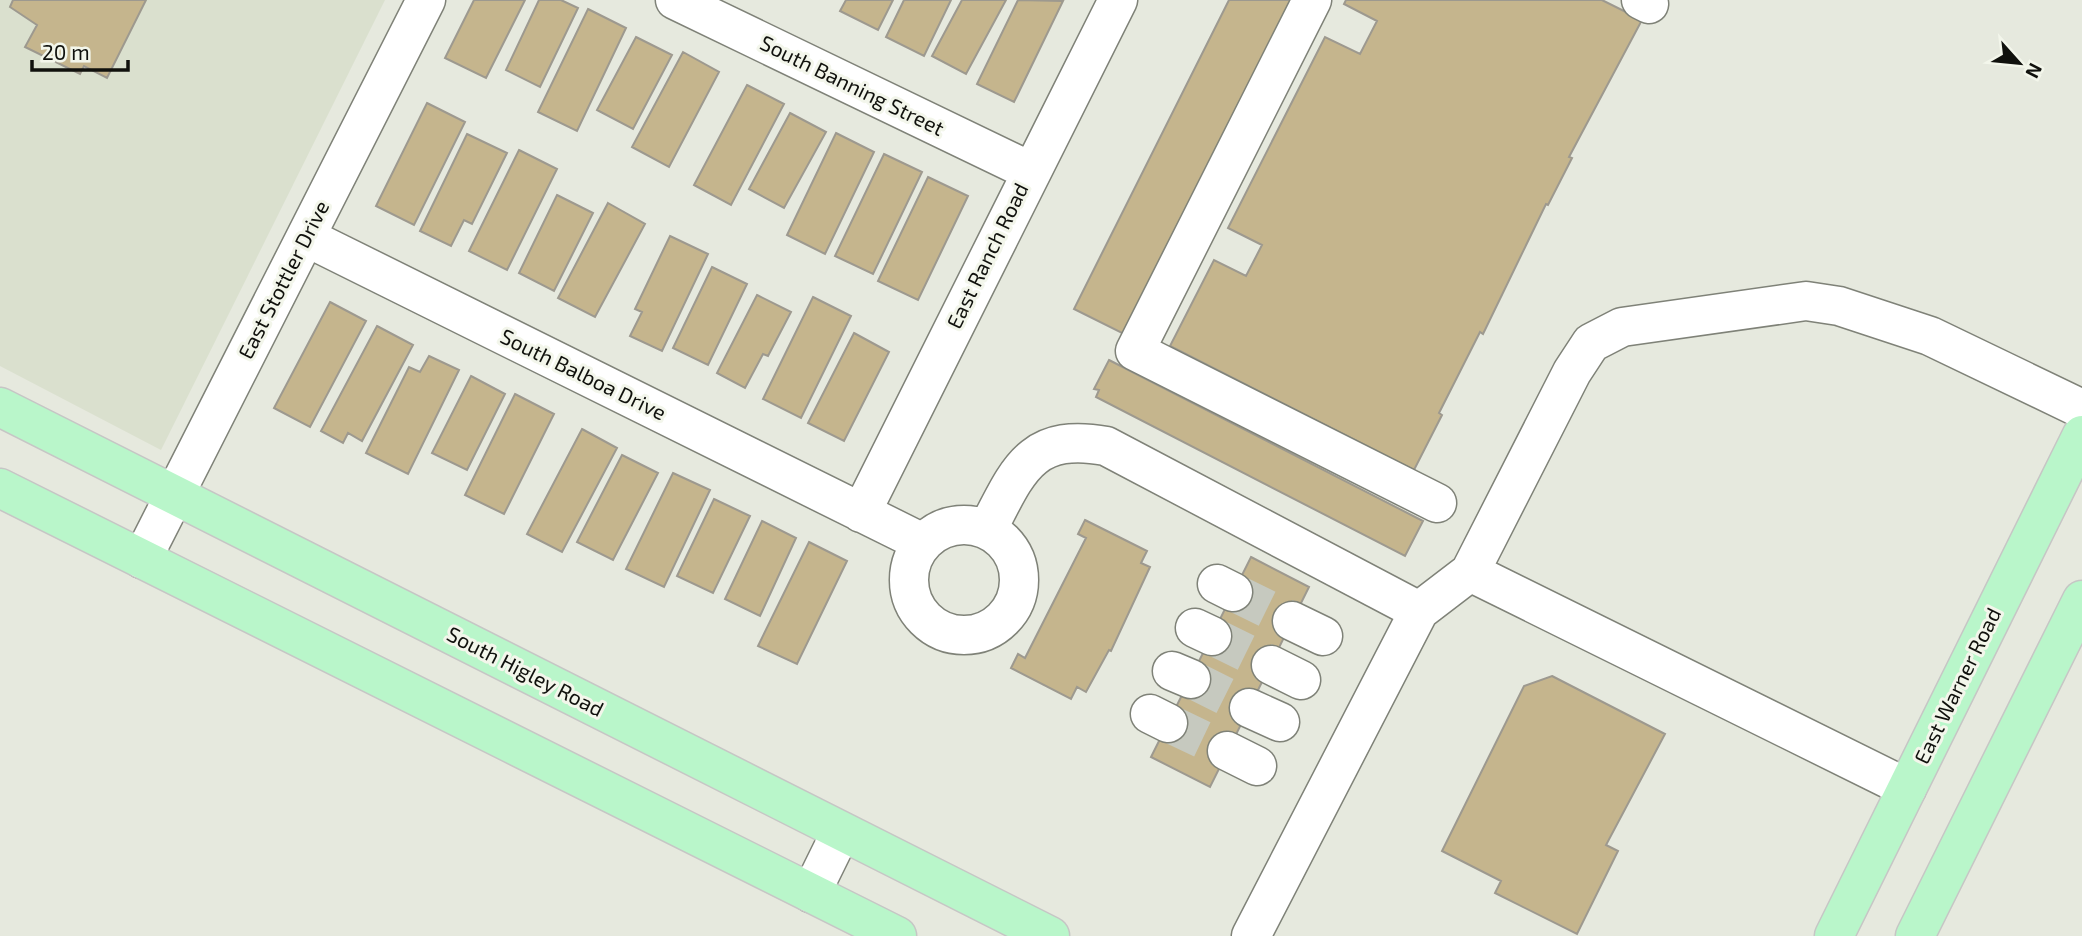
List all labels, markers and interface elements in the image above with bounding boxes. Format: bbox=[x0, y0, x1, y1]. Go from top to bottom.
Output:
scale bar bbox=[32, 28, 128, 72]
north arrow bbox=[1984, 28, 2054, 98]
street label: South Banning Street bbox=[757, 29, 949, 140]
text: 20 m bbox=[42, 39, 90, 64]
text: N bbox=[2021, 60, 2048, 82]
street label: East Ranch Road bbox=[941, 178, 1033, 332]
street label: East Stottler Drive bbox=[232, 196, 333, 363]
street label: South Balboa Drive bbox=[497, 323, 671, 425]
street label: East Warner Road bbox=[1908, 603, 2005, 767]
street label: South Higley Road bbox=[443, 620, 608, 721]

